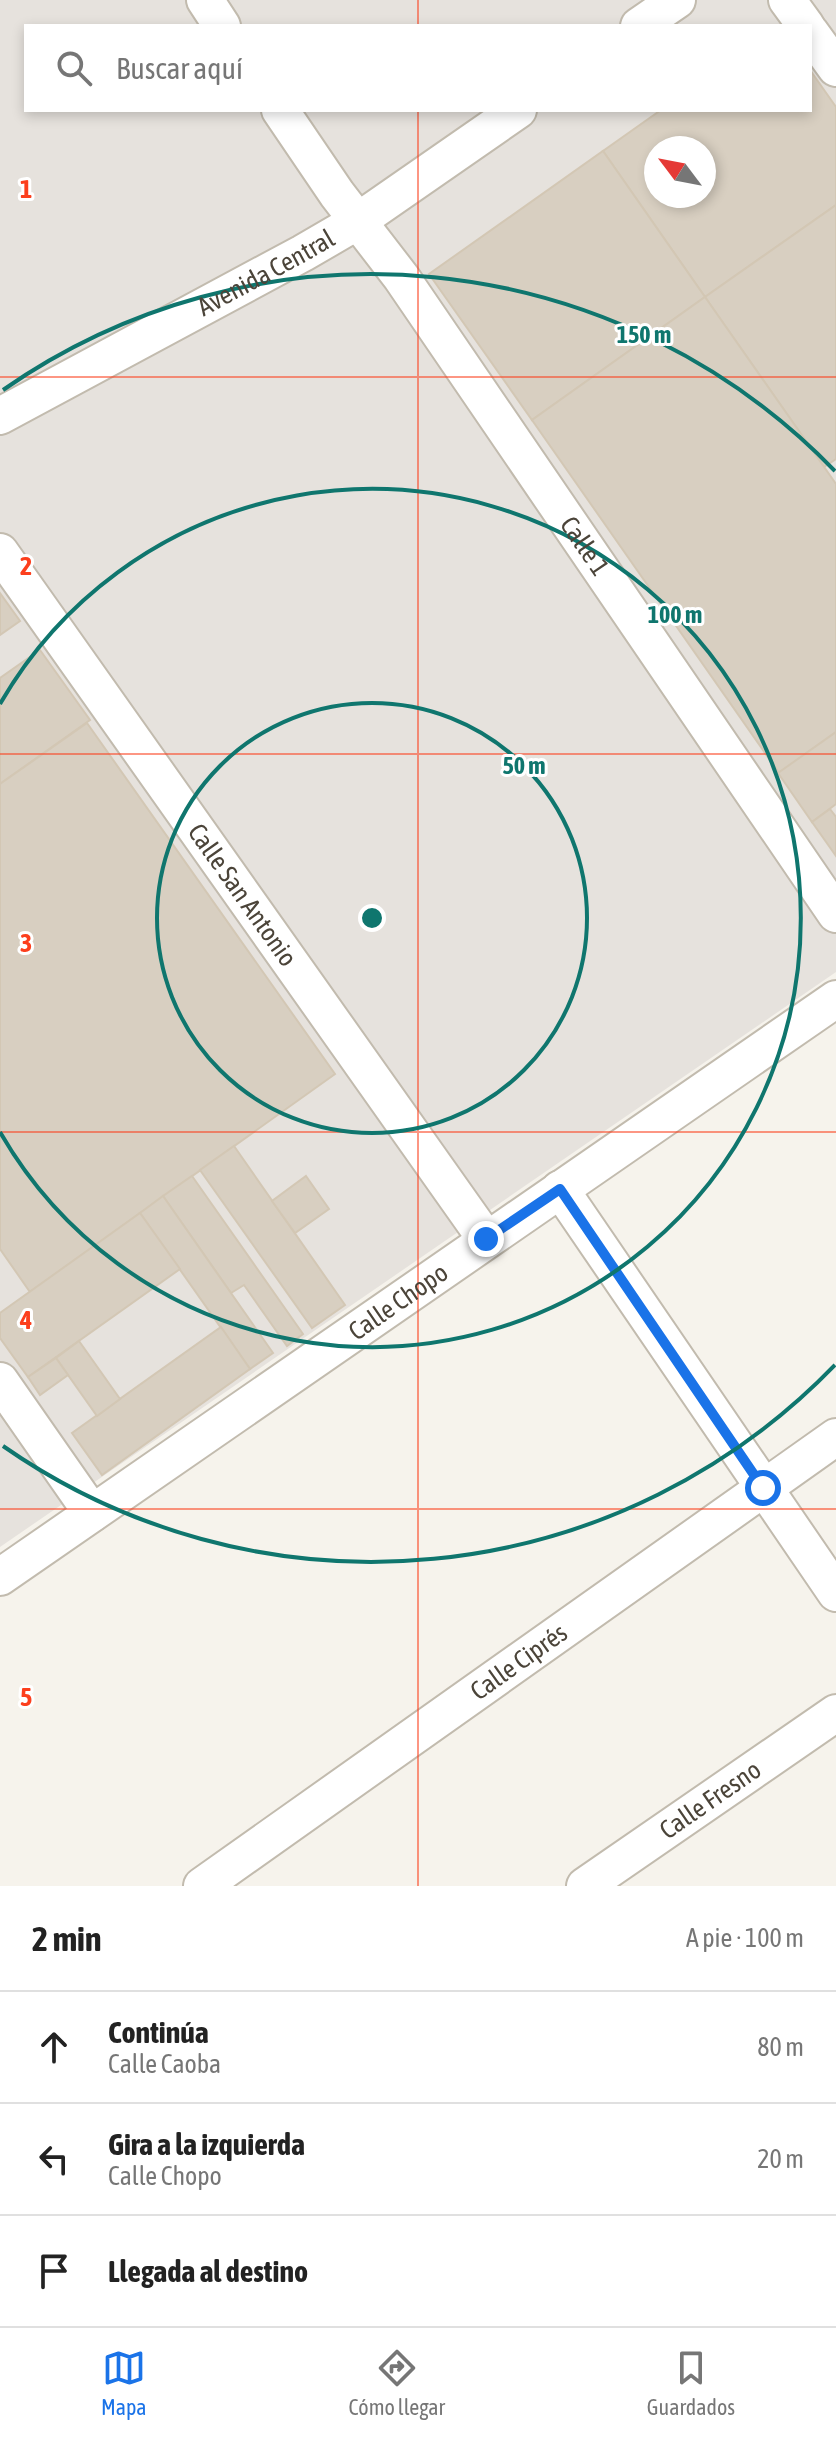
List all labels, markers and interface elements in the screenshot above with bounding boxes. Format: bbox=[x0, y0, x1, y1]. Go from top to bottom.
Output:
search box bbox=[24, 24, 812, 112]
icon: search bbox=[52, 46, 96, 90]
text: Buscar aquí bbox=[116, 51, 243, 85]
north arrow bbox=[644, 136, 716, 208]
text: 1 bbox=[20, 174, 32, 204]
street label: Avenida Central bbox=[192, 223, 340, 322]
text: 150 m bbox=[617, 321, 671, 348]
street label: Calle 1 bbox=[554, 511, 615, 581]
text: 2 bbox=[20, 551, 32, 581]
text: 100 m bbox=[648, 601, 702, 628]
text: 50 m bbox=[502, 752, 546, 779]
street label: Calle San Antonio bbox=[182, 818, 303, 972]
centre of rings bbox=[358, 904, 386, 932]
text: 3 bbox=[20, 928, 32, 958]
route end bbox=[468, 1221, 504, 1257]
street label: Calle Chopo bbox=[343, 1257, 453, 1346]
text: 4 bbox=[19, 1305, 32, 1335]
route start bbox=[745, 1470, 781, 1506]
street label: Calle Ciprés bbox=[465, 1617, 573, 1706]
text: 5 bbox=[20, 1682, 32, 1712]
street label: Calle Fresno bbox=[654, 1754, 767, 1845]
text: 2 min bbox=[32, 1919, 101, 1958]
text: A pie · 100 m bbox=[686, 1923, 804, 1953]
text: Continúa bbox=[108, 2015, 209, 2049]
icon: ahead bbox=[32, 2025, 76, 2069]
text: 80 m bbox=[757, 2032, 804, 2062]
text: Calle Caoba bbox=[108, 2049, 221, 2079]
text: Gira a la izquierda bbox=[108, 2127, 305, 2161]
icon: left bbox=[32, 2137, 76, 2181]
text: 20 m bbox=[757, 2144, 804, 2174]
text: Calle Chopo bbox=[108, 2161, 222, 2191]
icon: arrive bbox=[32, 2249, 76, 2293]
text: Llegada al destino bbox=[108, 2254, 308, 2288]
tab: Mapa bbox=[101, 2346, 147, 2420]
tab: Cómo llegar bbox=[348, 2346, 445, 2420]
tab: Guardados bbox=[647, 2346, 735, 2420]

